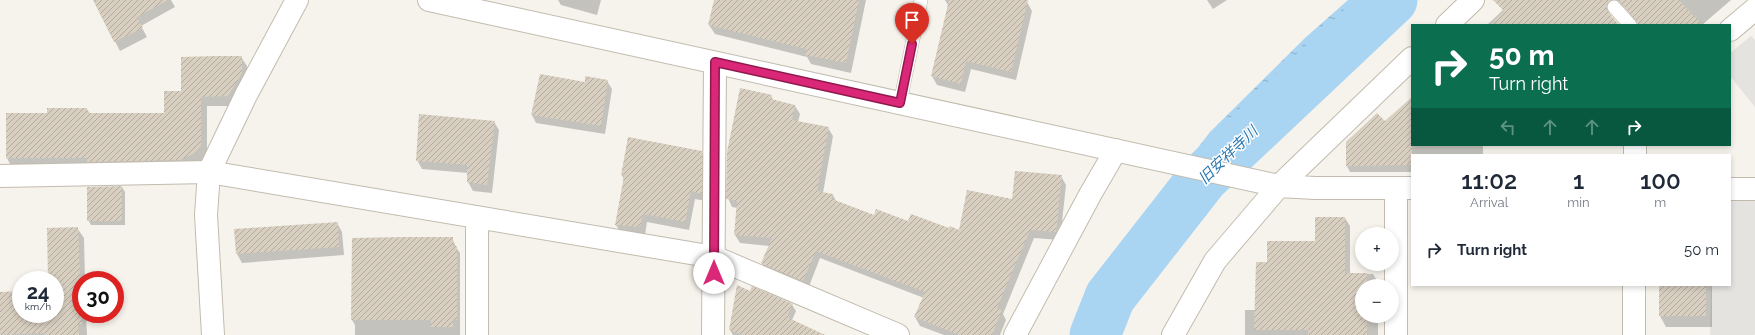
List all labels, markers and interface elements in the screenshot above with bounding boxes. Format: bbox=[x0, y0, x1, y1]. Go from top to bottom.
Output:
pin bbox=[895, 3, 929, 44]
icon: arrive bbox=[901, 9, 923, 31]
text: 50 m bbox=[1489, 39, 1555, 72]
icon: right bbox=[1423, 40, 1475, 92]
text: Turn right bbox=[1489, 73, 1568, 94]
icon: left bbox=[1497, 116, 1519, 138]
icon: ahead bbox=[1539, 116, 1561, 138]
icon: ahead bbox=[1581, 116, 1603, 138]
icon: right bbox=[1623, 116, 1645, 138]
water label: 旧安祥寺川 bbox=[1195, 121, 1263, 188]
text: 11:02 bbox=[1461, 166, 1517, 195]
text: 1 bbox=[1573, 166, 1584, 195]
text: 100 bbox=[1640, 166, 1681, 195]
text: Arrival bbox=[1470, 195, 1508, 210]
text: min bbox=[1567, 195, 1590, 210]
text: m bbox=[1654, 195, 1666, 210]
map controls bbox=[1355, 227, 1399, 323]
button: + bbox=[1355, 227, 1399, 271]
icon: right bbox=[1423, 239, 1445, 261]
text: Turn right bbox=[1457, 241, 1527, 259]
text: 50 m bbox=[1684, 241, 1719, 259]
position arrow bbox=[693, 252, 735, 294]
speed limit sign: 30 bbox=[72, 271, 124, 323]
button: − bbox=[1355, 279, 1399, 323]
text: 24 bbox=[27, 280, 49, 304]
text: km/h bbox=[25, 301, 51, 312]

